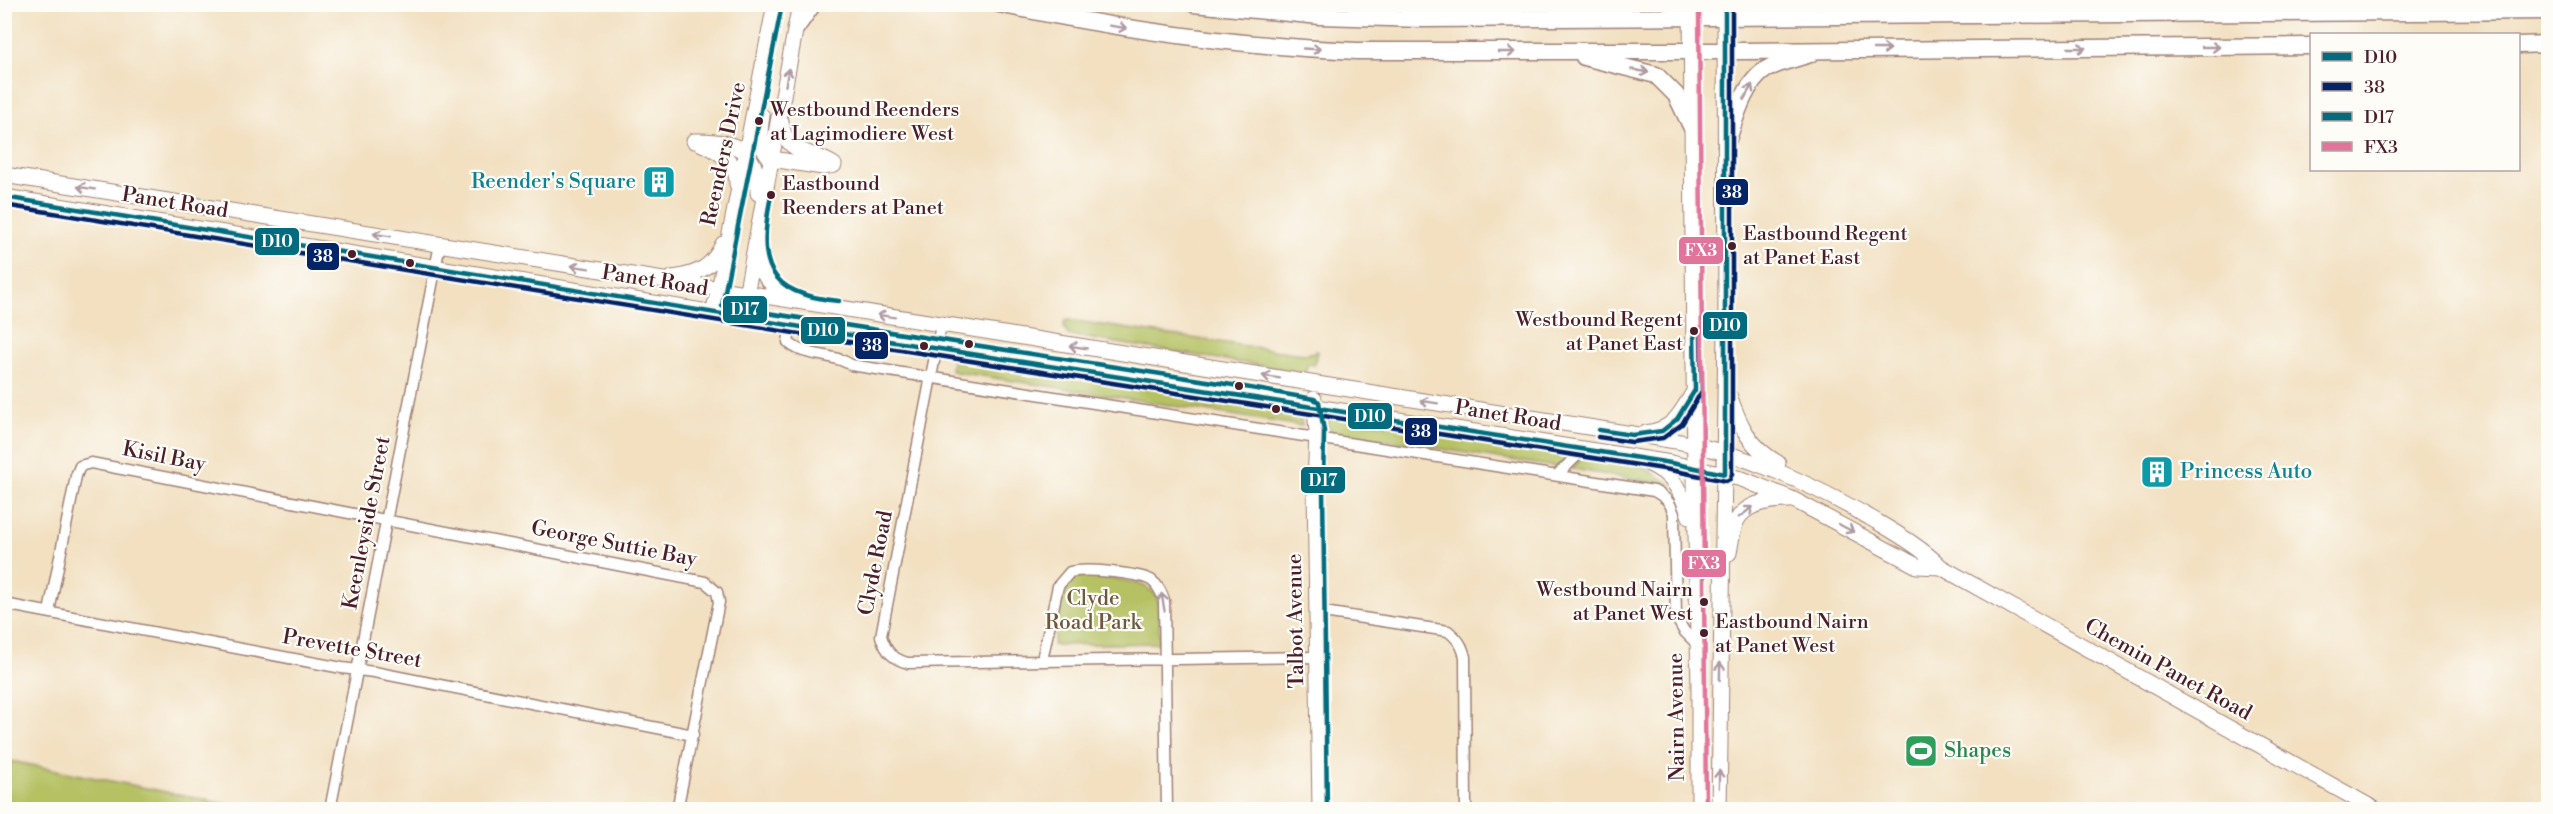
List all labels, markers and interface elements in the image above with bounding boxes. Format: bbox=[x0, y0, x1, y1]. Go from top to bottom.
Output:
one-way arrow bbox=[1108, 21, 1128, 32]
legend bbox=[2310, 33, 2520, 171]
one-way arrow bbox=[2200, 41, 2220, 53]
one-way arrow bbox=[2066, 42, 2086, 54]
one-way arrow bbox=[1302, 43, 1322, 54]
one-way arrow bbox=[1871, 43, 1891, 55]
one-way arrow bbox=[1496, 46, 1516, 57]
text: D10 bbox=[2364, 46, 2397, 69]
one-way arrow bbox=[1629, 66, 1649, 77]
one-way arrow bbox=[782, 68, 793, 87]
text: 38 bbox=[2364, 76, 2385, 99]
street label: Reenders Drive bbox=[696, 80, 752, 228]
one-way arrow bbox=[1743, 83, 1754, 101]
place label: Westbound Reenders at Lagimodiere West bbox=[769, 98, 959, 147]
text: D17 bbox=[2364, 106, 2394, 129]
marker: Westbound Reenders at Lagimodiere West bbox=[753, 115, 765, 127]
text: FX3 bbox=[2364, 136, 2398, 159]
building icon: Reender's Square bbox=[641, 164, 677, 200]
place label: Reender's Square bbox=[471, 169, 636, 195]
place label: Eastbound Reenders at Panet bbox=[782, 172, 944, 221]
line badge: 38 bbox=[1715, 178, 1749, 206]
one-way arrow bbox=[76, 182, 96, 193]
street label: Panet Road bbox=[120, 182, 230, 224]
text: 38 bbox=[1722, 183, 1742, 203]
marker: Eastbound Reenders at Panet bbox=[765, 189, 777, 201]
place label: Eastbound Regent at Panet East bbox=[1743, 222, 1908, 271]
line badge: D10 bbox=[254, 227, 300, 256]
one-way arrow bbox=[373, 229, 392, 240]
text: D10 bbox=[261, 232, 293, 252]
line badge: FX3 bbox=[1678, 236, 1724, 265]
marker: Eastbound Regent at Panet East bbox=[1726, 240, 1738, 252]
text: FX3 bbox=[1685, 241, 1718, 261]
line badge: 38 bbox=[306, 242, 340, 271]
text: 38 bbox=[313, 247, 333, 267]
unlabelled marker bbox=[346, 248, 358, 260]
unlabelled marker bbox=[404, 257, 416, 269]
street label: Panet Road bbox=[600, 260, 710, 302]
one-way arrow bbox=[570, 261, 590, 272]
line badge: D17 bbox=[722, 295, 768, 324]
text: D17 bbox=[731, 300, 760, 320]
place label: Westbound Regent at Panet East bbox=[1514, 308, 1683, 357]
one-way arrow bbox=[876, 311, 896, 322]
line badge: D10 bbox=[1702, 311, 1748, 340]
line badge: D10 bbox=[800, 316, 846, 345]
text: D10 bbox=[1709, 316, 1741, 336]
text: D10 bbox=[807, 321, 839, 341]
marker: Westbound Regent at Panet East bbox=[1688, 325, 1700, 337]
line badge: 38 bbox=[854, 331, 889, 360]
text: 38 bbox=[862, 336, 882, 356]
unlabelled marker bbox=[963, 338, 975, 350]
unlabelled marker bbox=[918, 340, 930, 352]
one-way arrow bbox=[1069, 341, 1089, 352]
one-way arrow bbox=[1262, 371, 1281, 382]
unlabelled marker bbox=[1233, 380, 1245, 392]
street label: Panet Road bbox=[1453, 395, 1563, 437]
one-way arrow bbox=[1419, 397, 1439, 408]
line badge: D10 bbox=[1347, 402, 1393, 430]
unlabelled marker bbox=[1270, 403, 1282, 415]
text: D10 bbox=[1354, 407, 1386, 427]
line badge: 38 bbox=[1404, 417, 1438, 446]
text: 38 bbox=[1411, 422, 1431, 442]
street label: Keenleyside Street bbox=[337, 434, 397, 612]
street label: Kisil Bay bbox=[120, 436, 209, 478]
building icon: Princess Auto bbox=[2139, 454, 2175, 490]
place label: Princess Auto bbox=[2180, 459, 2312, 485]
line badge: D17 bbox=[1300, 466, 1346, 494]
text: D17 bbox=[1309, 471, 1338, 491]
one-way arrow bbox=[1738, 506, 1754, 519]
street label: Clyde Road bbox=[853, 508, 899, 618]
street label: George Suttie Bay bbox=[529, 515, 700, 573]
one-way arrow bbox=[1836, 523, 1854, 534]
line badge: FX3 bbox=[1681, 549, 1727, 578]
street label: Talbot Avenue bbox=[1282, 553, 1310, 689]
text: FX3 bbox=[1688, 554, 1721, 574]
place label: Westbound Nairn at Panet West bbox=[1535, 578, 1693, 627]
park label: Clyde Road Park bbox=[1045, 586, 1142, 636]
one-way arrow bbox=[1157, 593, 1168, 612]
marker: Westbound Nairn at Panet West bbox=[1698, 596, 1710, 608]
place label: Eastbound Nairn at Panet West bbox=[1715, 610, 1869, 659]
street label: Chemin Panet Road bbox=[2080, 613, 2256, 727]
street label: Prevette Street bbox=[280, 624, 424, 674]
marker: Eastbound Nairn at Panet West bbox=[1698, 627, 1710, 639]
street label: Nairn Avenue bbox=[1663, 653, 1691, 781]
one-way arrow bbox=[1714, 661, 1726, 681]
sports icon: Shapes bbox=[1903, 733, 1939, 769]
place label: Shapes bbox=[1944, 738, 2011, 764]
one-way arrow bbox=[1713, 770, 1725, 790]

